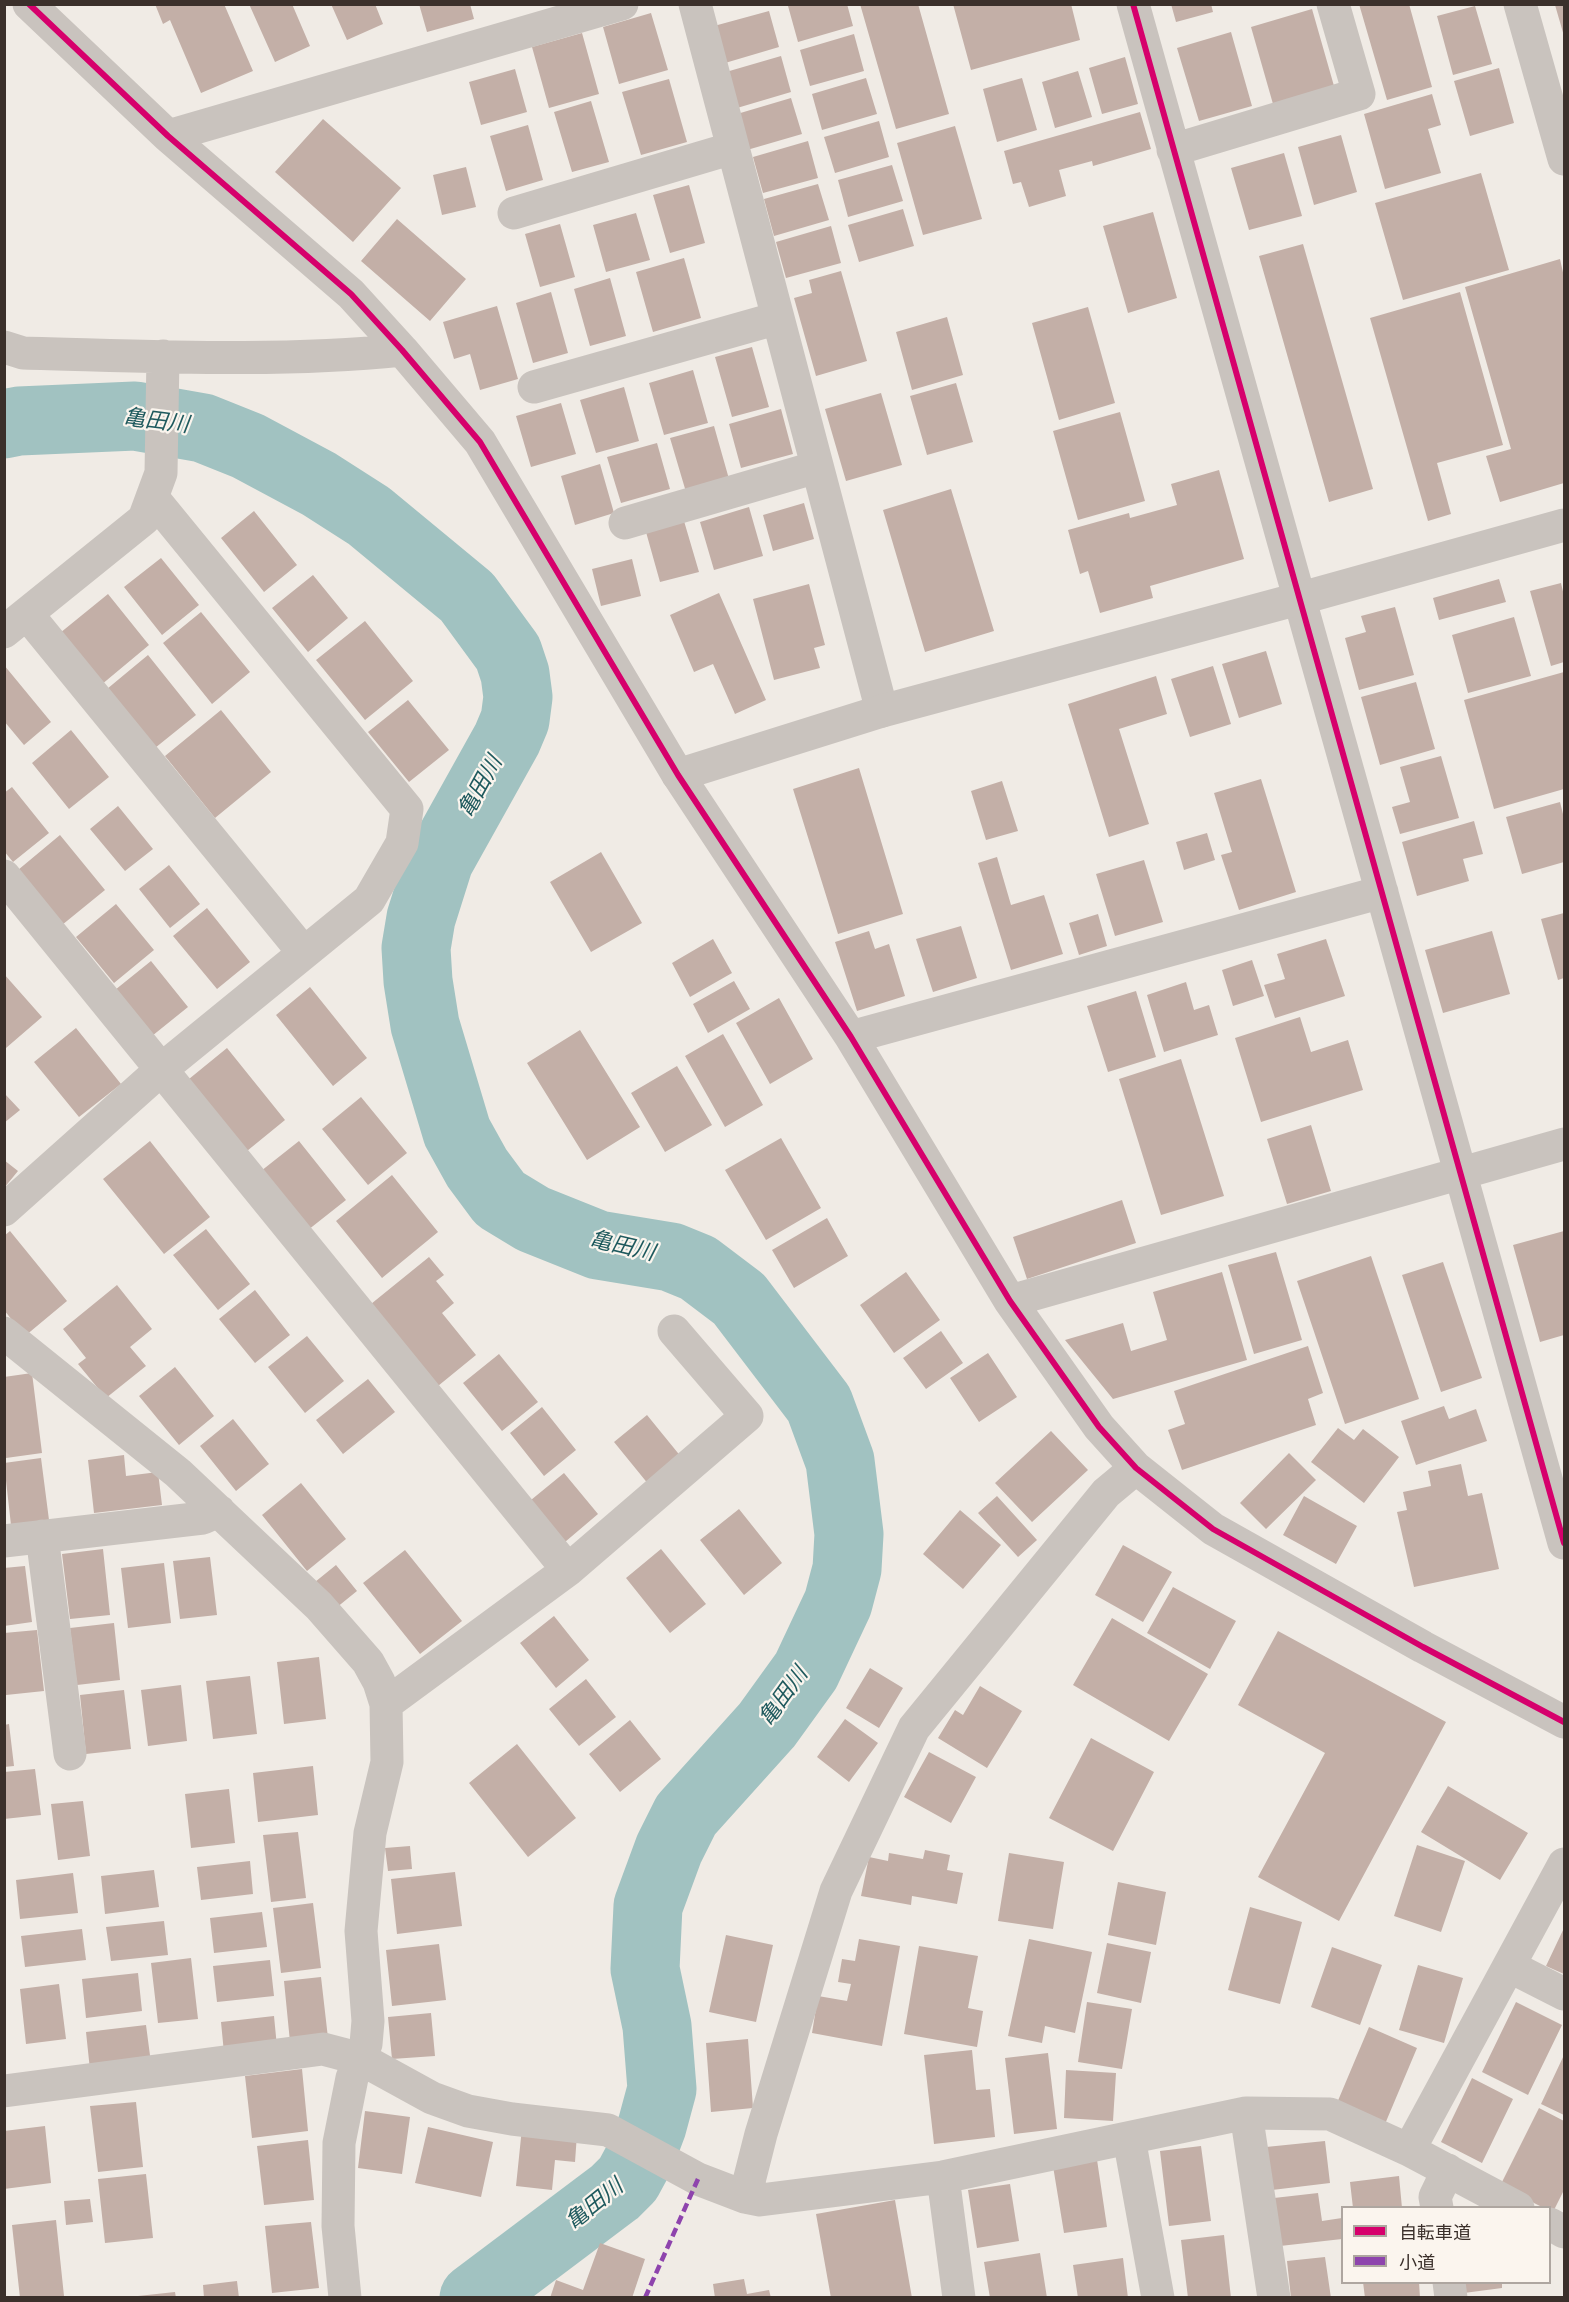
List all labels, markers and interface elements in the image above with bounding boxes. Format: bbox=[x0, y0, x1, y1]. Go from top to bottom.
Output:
water label: 亀田川 bbox=[122, 405, 190, 439]
water label: 亀田川 bbox=[453, 752, 509, 822]
water label: 亀田川 bbox=[587, 1227, 657, 1267]
water label: 亀田川 bbox=[754, 1663, 814, 1731]
water label: 亀田川 bbox=[561, 2174, 629, 2236]
legend bbox=[1341, 2206, 1551, 2284]
text: 自転車道 bbox=[1399, 2220, 1471, 2245]
text: 小道 bbox=[1399, 2250, 1435, 2275]

